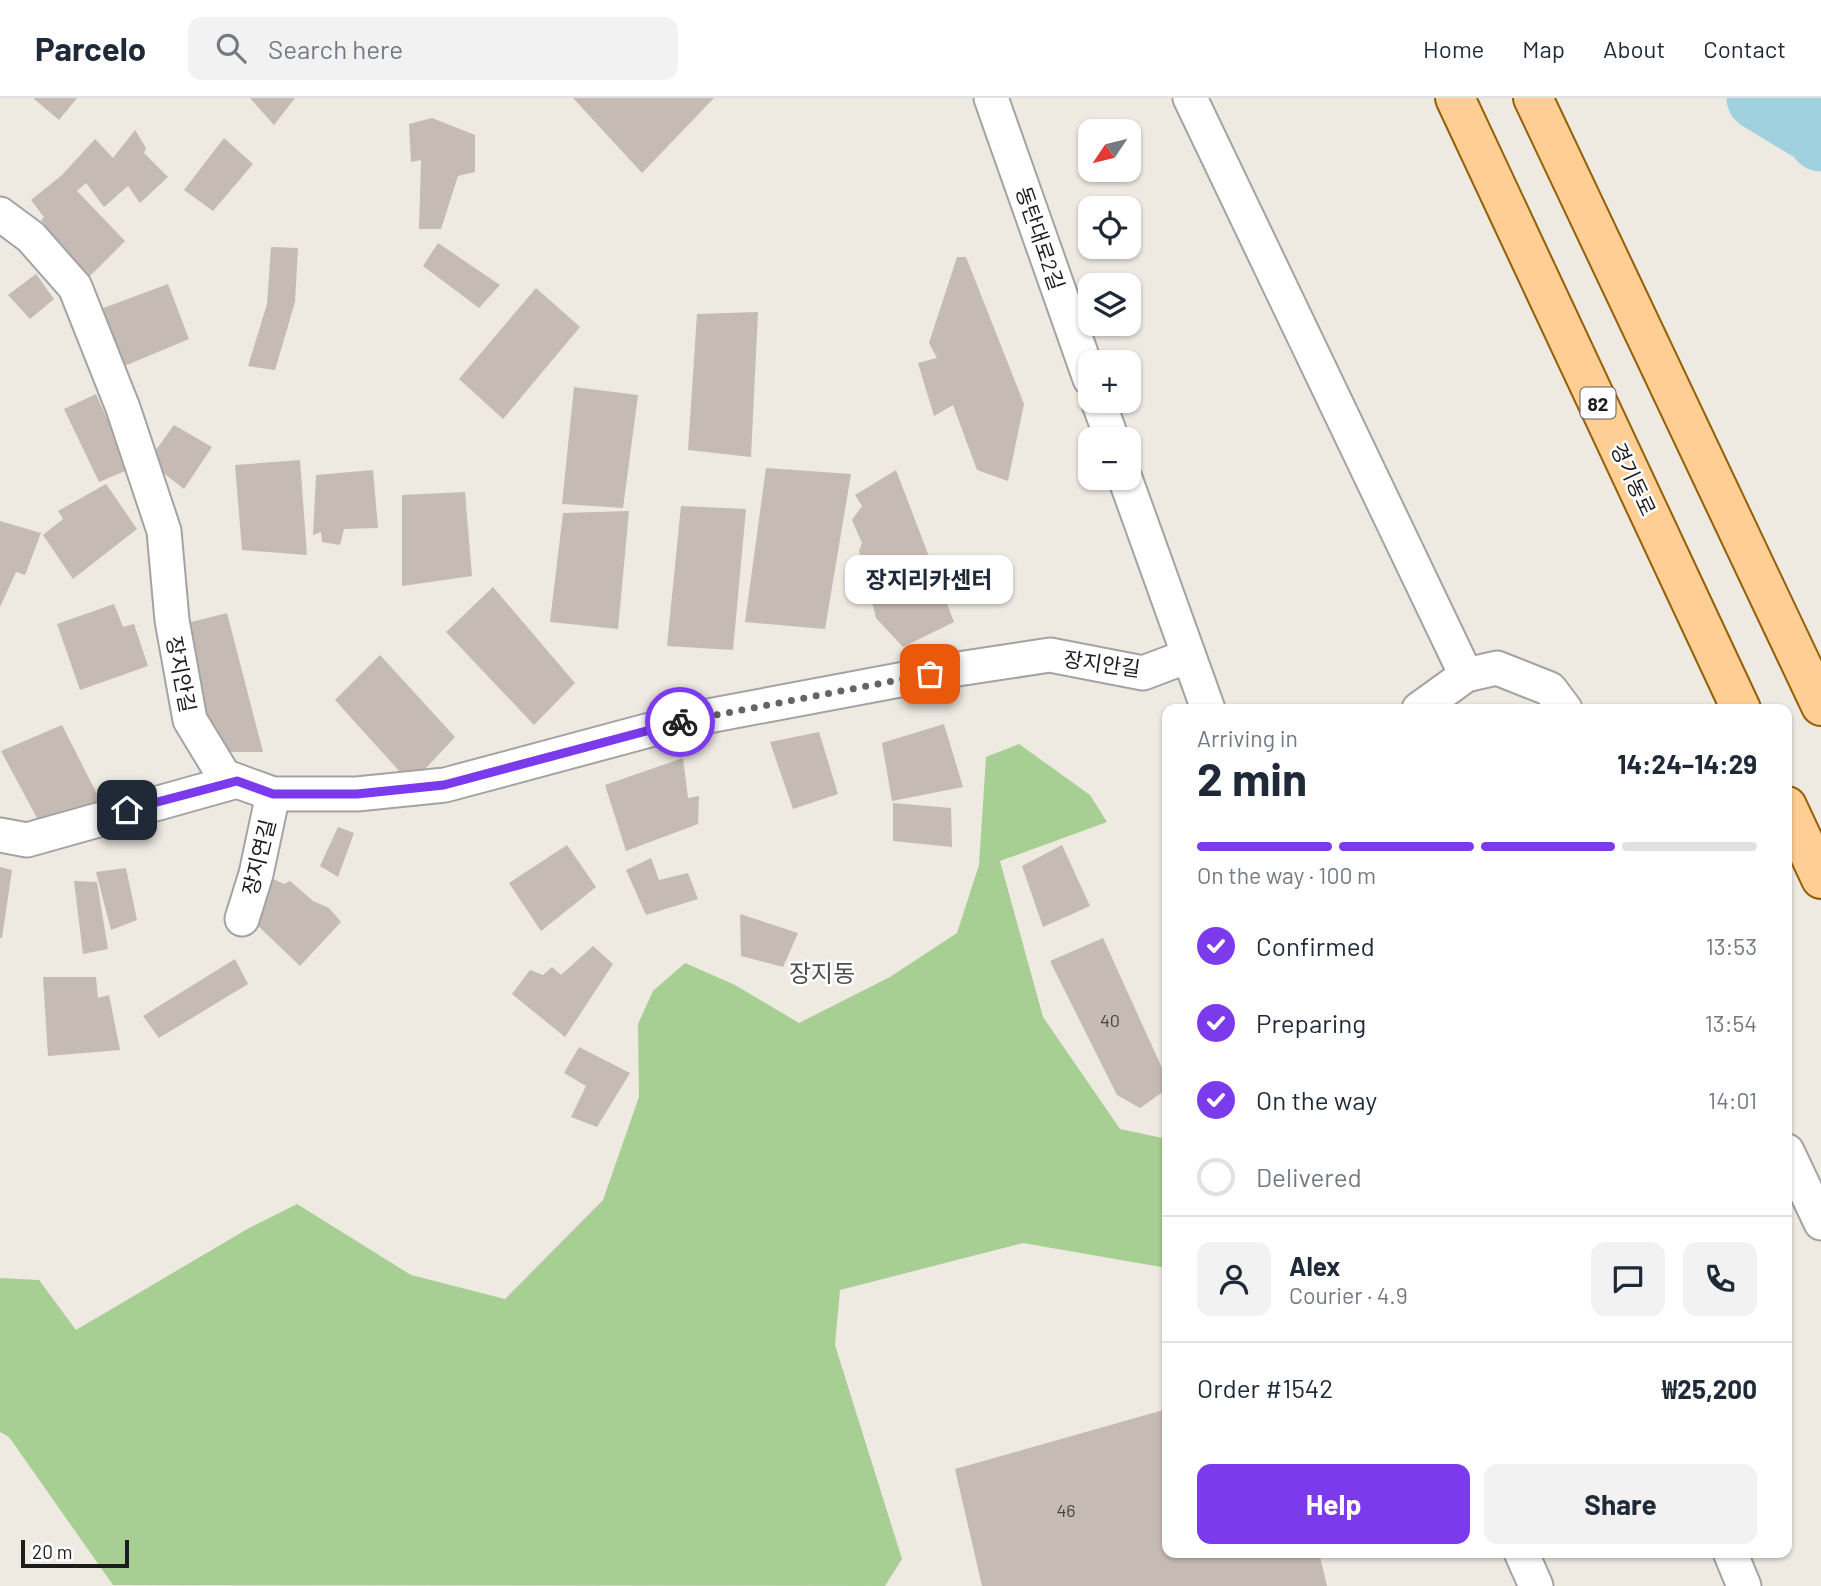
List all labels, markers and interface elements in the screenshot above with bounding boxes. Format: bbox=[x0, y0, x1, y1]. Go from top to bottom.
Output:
search box bbox=[188, 17, 678, 80]
text: Parcelo bbox=[35, 28, 146, 68]
icon: search bbox=[212, 29, 250, 67]
text: Search here bbox=[268, 33, 403, 64]
text: Home bbox=[1423, 34, 1484, 63]
text: Map bbox=[1522, 34, 1565, 63]
text: About bbox=[1603, 34, 1665, 63]
text: Contact bbox=[1703, 34, 1786, 63]
north arrow bbox=[1078, 119, 1141, 182]
map controls bbox=[1078, 119, 1141, 490]
street label: 동탄대로2길 bbox=[1012, 183, 1070, 293]
button: locate bbox=[1078, 196, 1141, 259]
button: layers bbox=[1078, 273, 1141, 336]
button: + bbox=[1078, 350, 1141, 413]
road number: 82 bbox=[1580, 388, 1616, 418]
button: − bbox=[1078, 427, 1141, 490]
street label: 경기동로 bbox=[1606, 439, 1662, 519]
callout: 장지리카센터 bbox=[846, 555, 1014, 604]
text: 장지리카센터 bbox=[866, 565, 992, 593]
street label: 장지안길 bbox=[162, 634, 202, 714]
pin bbox=[900, 644, 960, 704]
street label: 장지안길 bbox=[1062, 645, 1142, 681]
icon: bag bbox=[911, 655, 949, 693]
courier bbox=[645, 687, 715, 757]
icon: bike bbox=[661, 703, 699, 741]
text: Arriving in bbox=[1197, 724, 1298, 752]
text: 14:24–14:29 bbox=[1617, 748, 1757, 779]
text: 2 min bbox=[1197, 750, 1307, 805]
pin bbox=[97, 780, 157, 840]
icon: home bbox=[108, 791, 146, 829]
street label: 장지연길 bbox=[237, 816, 279, 898]
text: On the way · 100 m bbox=[1197, 861, 1376, 889]
icon: check bbox=[1197, 927, 1235, 965]
text: Confirmed bbox=[1256, 930, 1375, 961]
text: 13:53 bbox=[1706, 932, 1757, 960]
district label: 장지동 bbox=[789, 958, 855, 987]
icon: check bbox=[1197, 1004, 1235, 1042]
text: Preparing bbox=[1256, 1007, 1366, 1038]
house number: 40 bbox=[1100, 1009, 1120, 1031]
text: 13:54 bbox=[1705, 1009, 1757, 1037]
icon: check bbox=[1197, 1081, 1235, 1119]
text: On the way bbox=[1256, 1084, 1377, 1115]
text: 14:01 bbox=[1708, 1086, 1757, 1114]
text: Delivered bbox=[1256, 1161, 1362, 1192]
button: person bbox=[1197, 1242, 1271, 1316]
button: chat bbox=[1591, 1242, 1665, 1316]
button: phone bbox=[1683, 1242, 1757, 1316]
text: Alex bbox=[1289, 1250, 1340, 1281]
text: Courier · 4.9 bbox=[1289, 1281, 1408, 1309]
text: Order #1542 bbox=[1197, 1372, 1333, 1403]
text: ₩25,200 bbox=[1662, 1373, 1757, 1404]
button: Help bbox=[1197, 1464, 1470, 1544]
button: Share bbox=[1484, 1464, 1757, 1544]
house number: 46 bbox=[1056, 1499, 1076, 1521]
scale bar bbox=[21, 1537, 130, 1569]
text: 20 m bbox=[32, 1540, 72, 1563]

